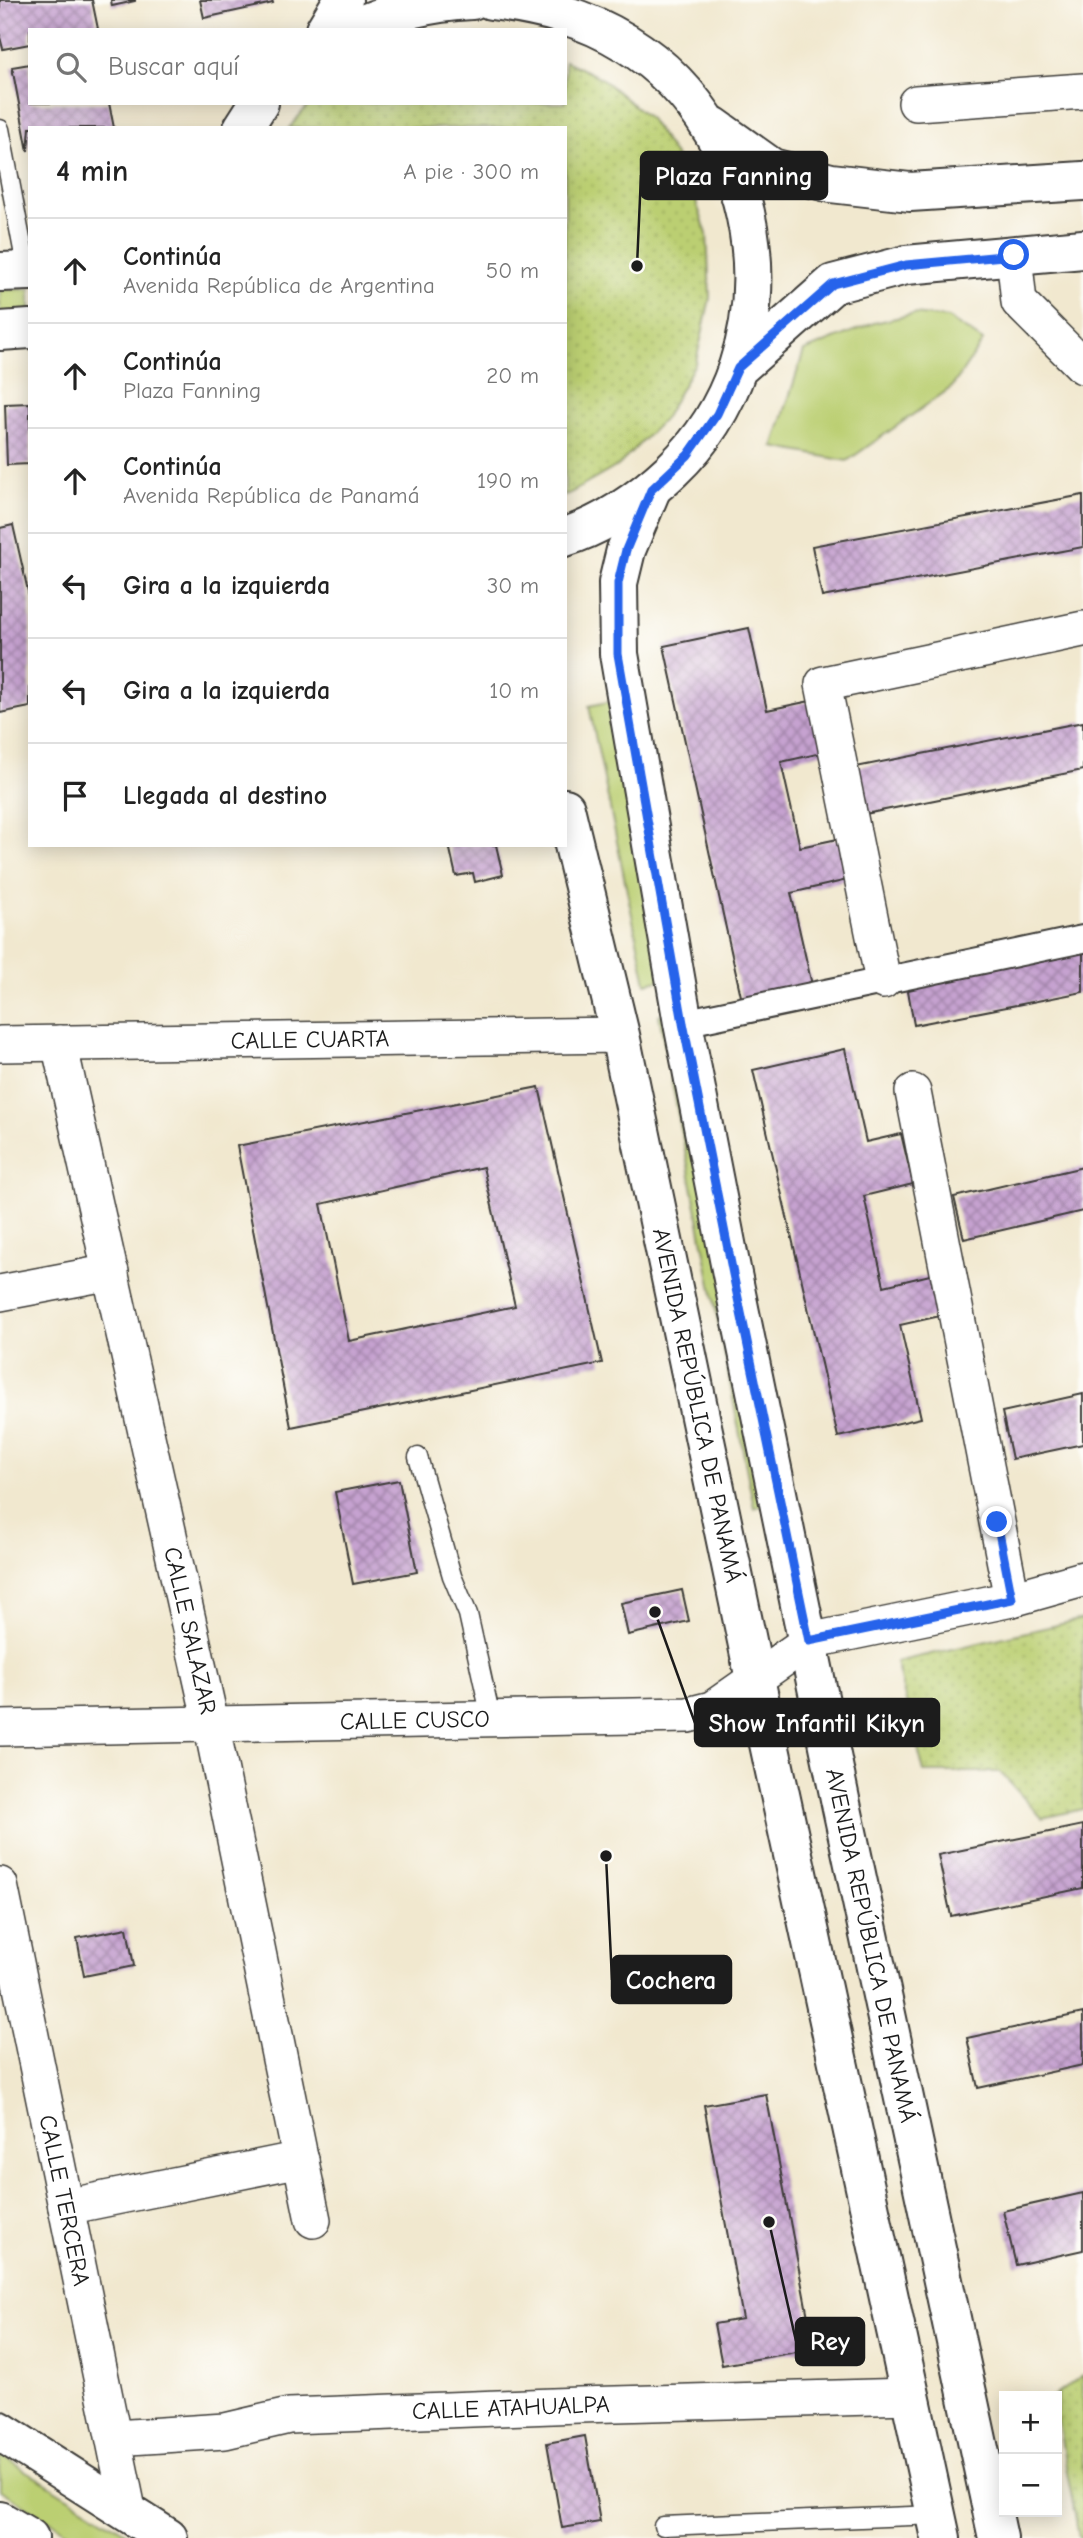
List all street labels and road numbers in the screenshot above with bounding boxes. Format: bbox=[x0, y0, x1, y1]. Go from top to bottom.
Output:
street label: CALLE CUARTA bbox=[230, 1024, 390, 1055]
street label: AVENIDA REPÚBLICA DE PANAMÁ bbox=[647, 1226, 748, 1585]
street label: CALLE SALAZAR bbox=[158, 1544, 223, 1717]
street label: CALLE CUSCO bbox=[340, 1705, 490, 1736]
street label: AVENIDA REPÚBLICA DE PANAMÁ bbox=[820, 1766, 923, 2125]
street label: CALLE TERCERA bbox=[33, 2112, 96, 2289]
street label: CALLE ATAHUALPA bbox=[412, 2390, 610, 2425]

